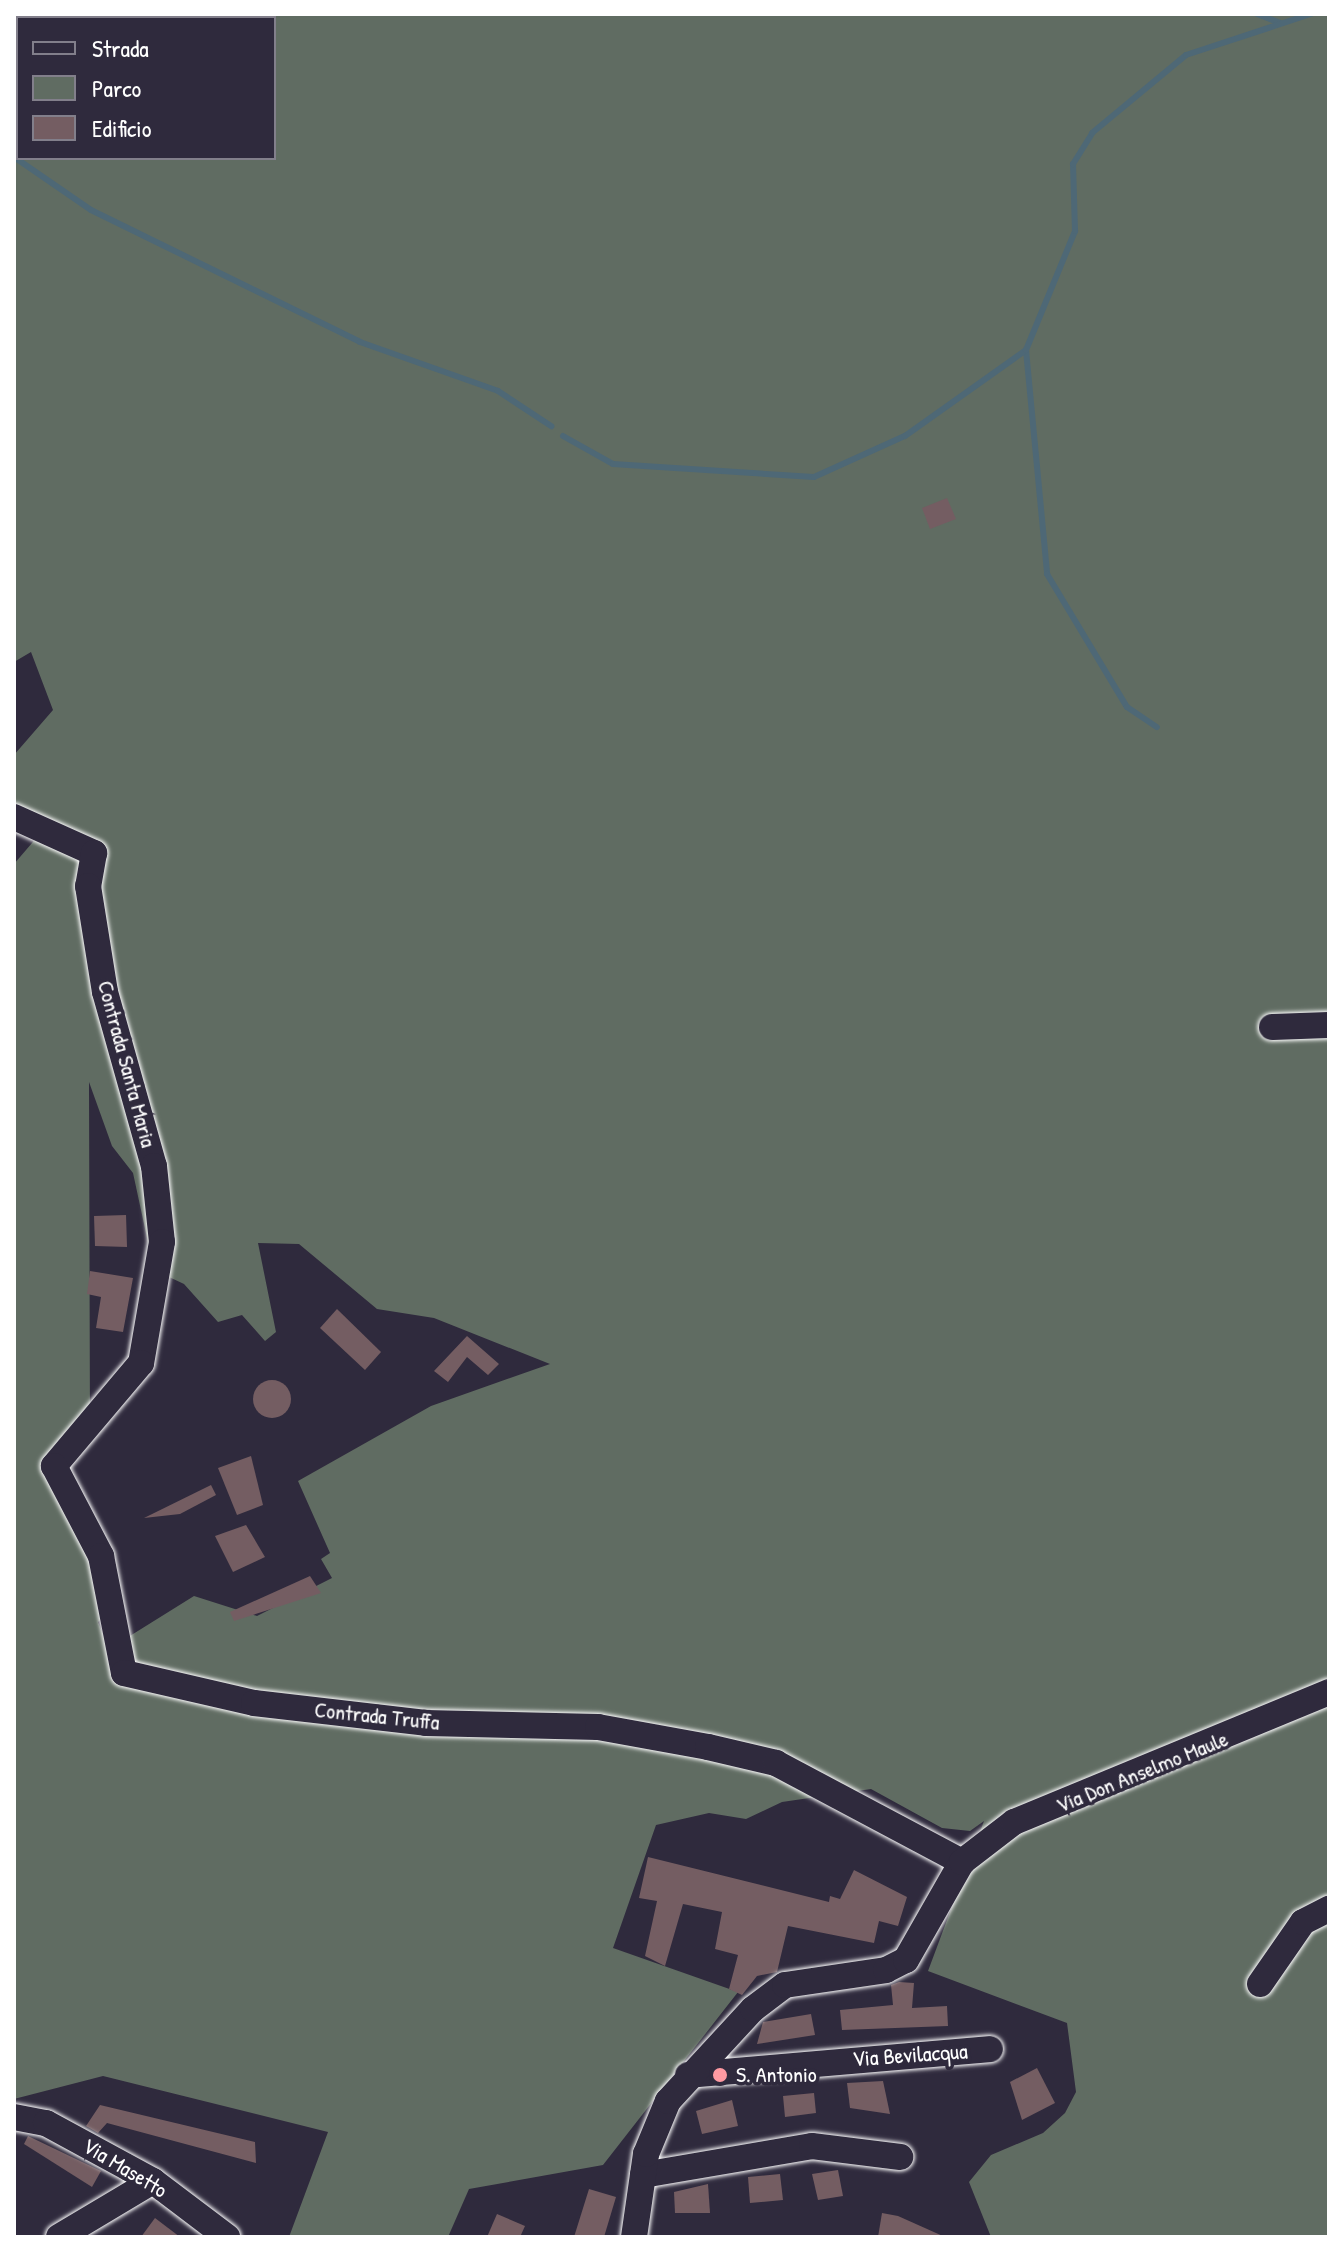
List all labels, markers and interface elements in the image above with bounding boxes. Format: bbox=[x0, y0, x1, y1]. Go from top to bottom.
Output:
legend bbox=[16, 16, 276, 160]
text: Strada bbox=[92, 32, 149, 64]
text: Parco bbox=[92, 72, 141, 104]
text: Edificio bbox=[92, 112, 151, 144]
street label: Contrada Santa Maria bbox=[92, 978, 162, 1150]
street label: Contrada Truffa bbox=[313, 1696, 441, 1736]
street label: Via Don Anselmo Maule bbox=[1052, 1725, 1232, 1819]
street label: Via Bevilacqua bbox=[852, 2038, 968, 2072]
place label: S. Antonio bbox=[736, 2062, 817, 2088]
marker: S. Antonio bbox=[711, 2066, 729, 2084]
street label: Via Masetto bbox=[78, 2132, 172, 2204]

